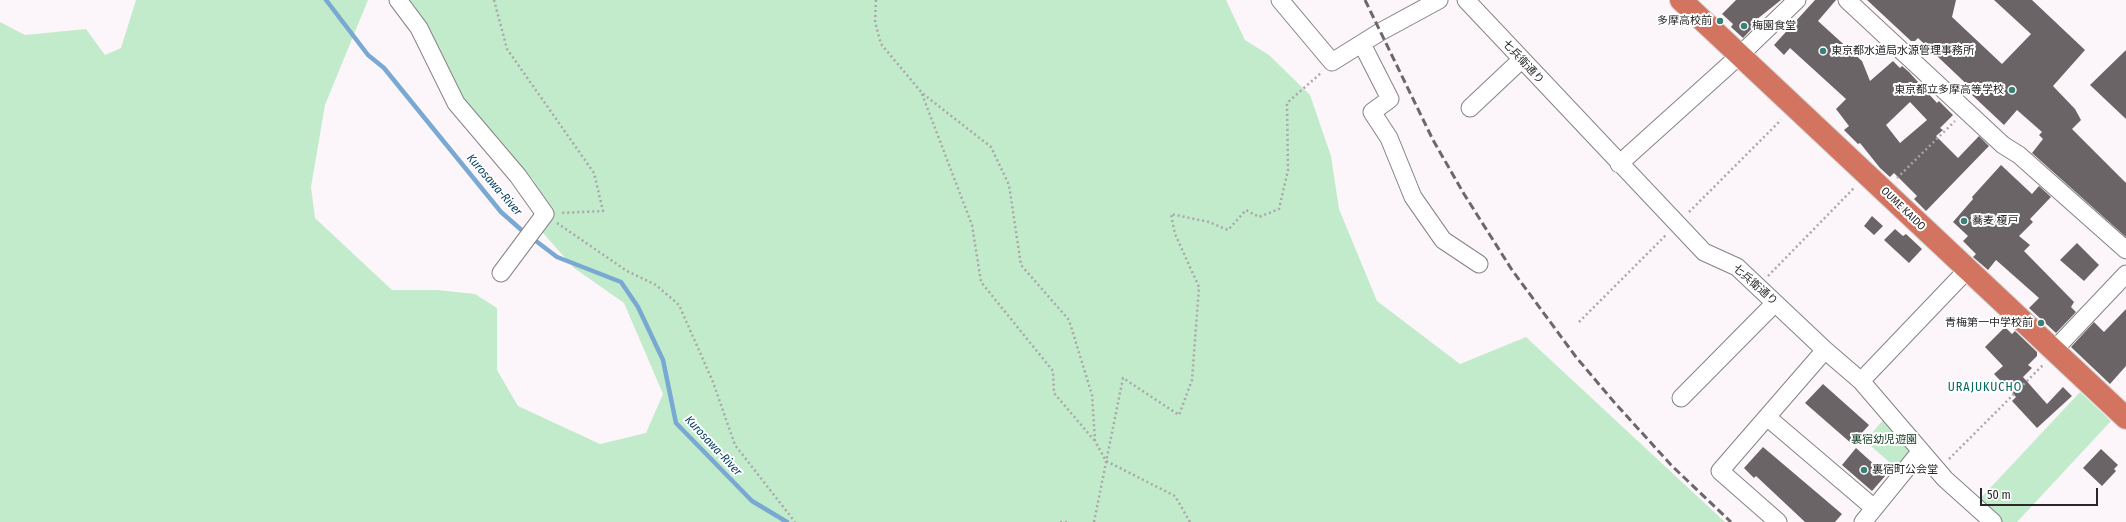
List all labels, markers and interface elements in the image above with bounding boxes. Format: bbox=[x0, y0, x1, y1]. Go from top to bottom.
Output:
place label: 多摩高校前 bbox=[1657, 14, 1712, 28]
marker: 多摩高校前 bbox=[1715, 16, 1725, 26]
place label: 梅園食堂 bbox=[1752, 19, 1796, 33]
marker: 梅園食堂 bbox=[1739, 21, 1749, 31]
street label: 七兵衛通り bbox=[1499, 37, 1547, 87]
place label: 東京都水道局水源管理事務所 bbox=[1831, 44, 1974, 58]
marker: 東京都水道局水源管理事務所 bbox=[1818, 46, 1828, 56]
place label: 東京都立多摩高等学校 bbox=[1894, 83, 2004, 97]
marker: 東京都立多摩高等学校 bbox=[2007, 85, 2017, 95]
water label: Kurosawa-River bbox=[463, 151, 525, 219]
street label: OUME KAIDO bbox=[1878, 185, 1928, 233]
place label: 蕎麦 榎戸 bbox=[1972, 214, 2019, 228]
marker: 蕎麦 榎戸 bbox=[1959, 216, 1969, 226]
street label: 七兵衛通り bbox=[1730, 262, 1780, 308]
place label: 青梅第一中学校前 bbox=[1945, 316, 2033, 330]
marker: 青梅第一中学校前 bbox=[2036, 318, 2046, 328]
district label: URAJUKUCHO bbox=[1948, 381, 2022, 395]
water label: Kurosawa-River bbox=[682, 413, 744, 479]
park label: 裏宿幼児遊園 bbox=[1851, 433, 1917, 447]
place label: 裏宿町公会堂 bbox=[1872, 463, 1938, 477]
marker: 裏宿町公会堂 bbox=[1859, 465, 1869, 475]
scale bar bbox=[1982, 480, 2100, 506]
text: 50 m bbox=[1987, 488, 2011, 502]

